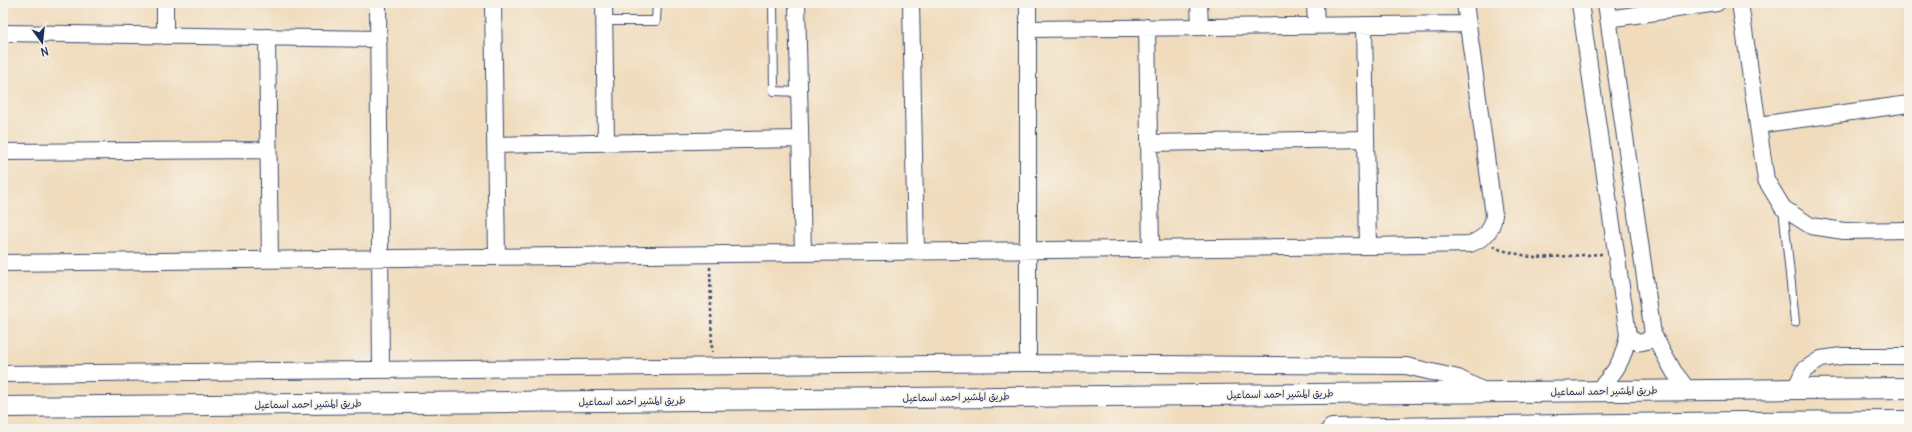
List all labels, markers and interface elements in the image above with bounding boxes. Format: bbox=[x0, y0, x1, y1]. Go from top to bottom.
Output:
north arrow bbox=[22, 22, 62, 62]
text: N bbox=[39, 44, 50, 59]
street label: طريق المشير احمد اسماعيل bbox=[1550, 384, 1658, 398]
street label: طريق المشير احمد اسماعيل bbox=[1226, 387, 1334, 401]
street label: طريق المشير احمد اسماعيل bbox=[902, 390, 1010, 404]
street label: طريق المشير احمد اسماعيل bbox=[578, 394, 686, 408]
street label: طريق المشير احمد اسماعيل bbox=[254, 397, 362, 411]

